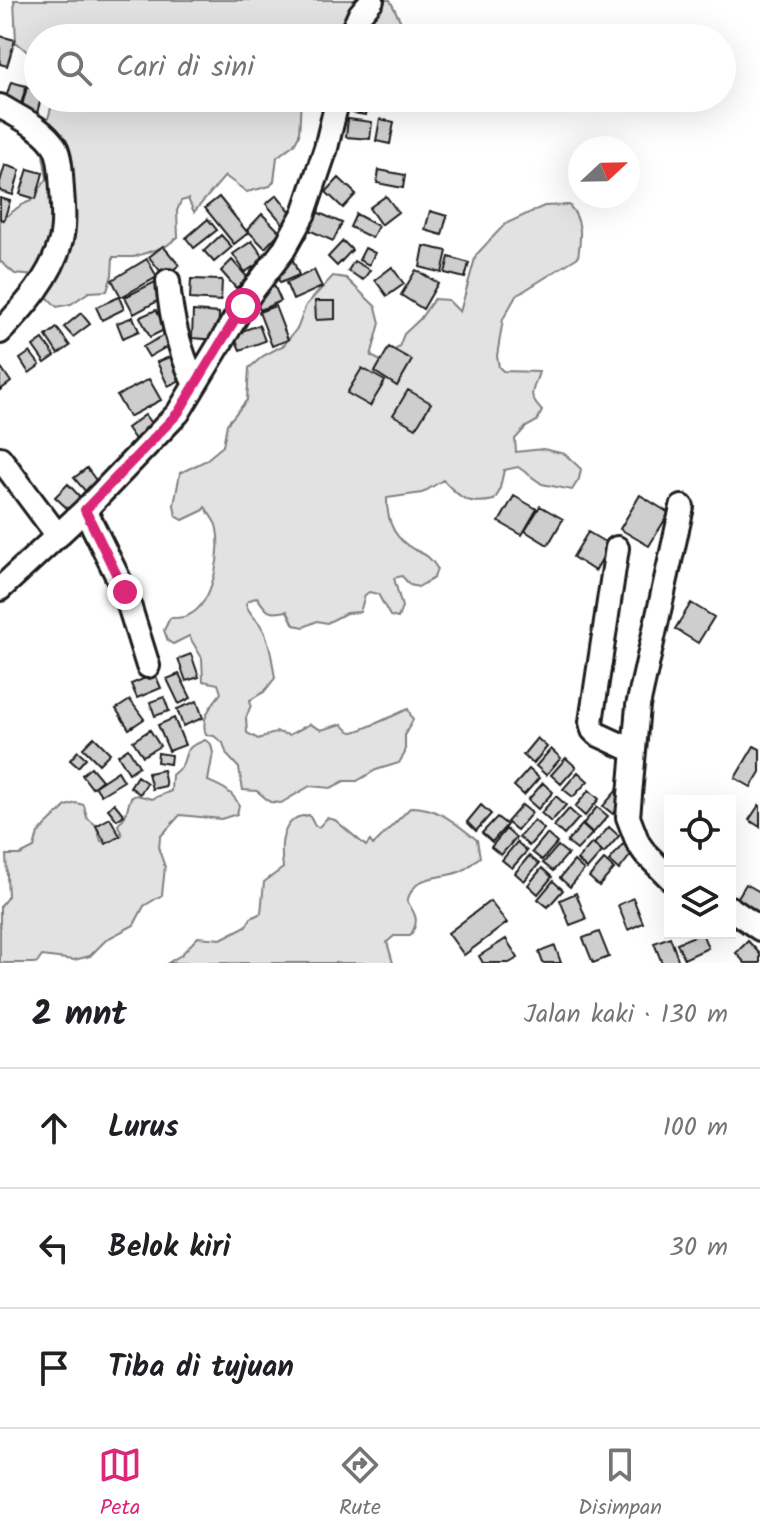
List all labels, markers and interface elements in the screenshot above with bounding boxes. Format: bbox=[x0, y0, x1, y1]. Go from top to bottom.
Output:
search box bbox=[24, 24, 736, 112]
text: Cari di sini bbox=[116, 44, 254, 92]
icon: search bbox=[52, 46, 96, 90]
north arrow bbox=[568, 136, 640, 208]
route start bbox=[225, 288, 261, 324]
route end bbox=[107, 574, 143, 610]
map controls bbox=[664, 795, 736, 939]
button: locate bbox=[664, 795, 736, 867]
button: layers bbox=[664, 867, 736, 939]
text: 2 mnt bbox=[32, 988, 127, 1042]
text: Jalan kaki · 130 m bbox=[524, 994, 728, 1036]
text: Lurus bbox=[108, 1104, 178, 1152]
icon: ahead bbox=[32, 1106, 76, 1150]
text: 100 m bbox=[663, 1107, 728, 1149]
text: Belok kiri bbox=[108, 1224, 231, 1272]
icon: left bbox=[32, 1226, 76, 1270]
text: 30 m bbox=[669, 1227, 728, 1269]
text: Tiba di tujuan bbox=[108, 1344, 294, 1392]
icon: arrive bbox=[32, 1346, 76, 1390]
tab: Peta bbox=[98, 1443, 142, 1526]
tab: Rute bbox=[338, 1443, 382, 1526]
tab: Disimpan bbox=[578, 1443, 662, 1526]

